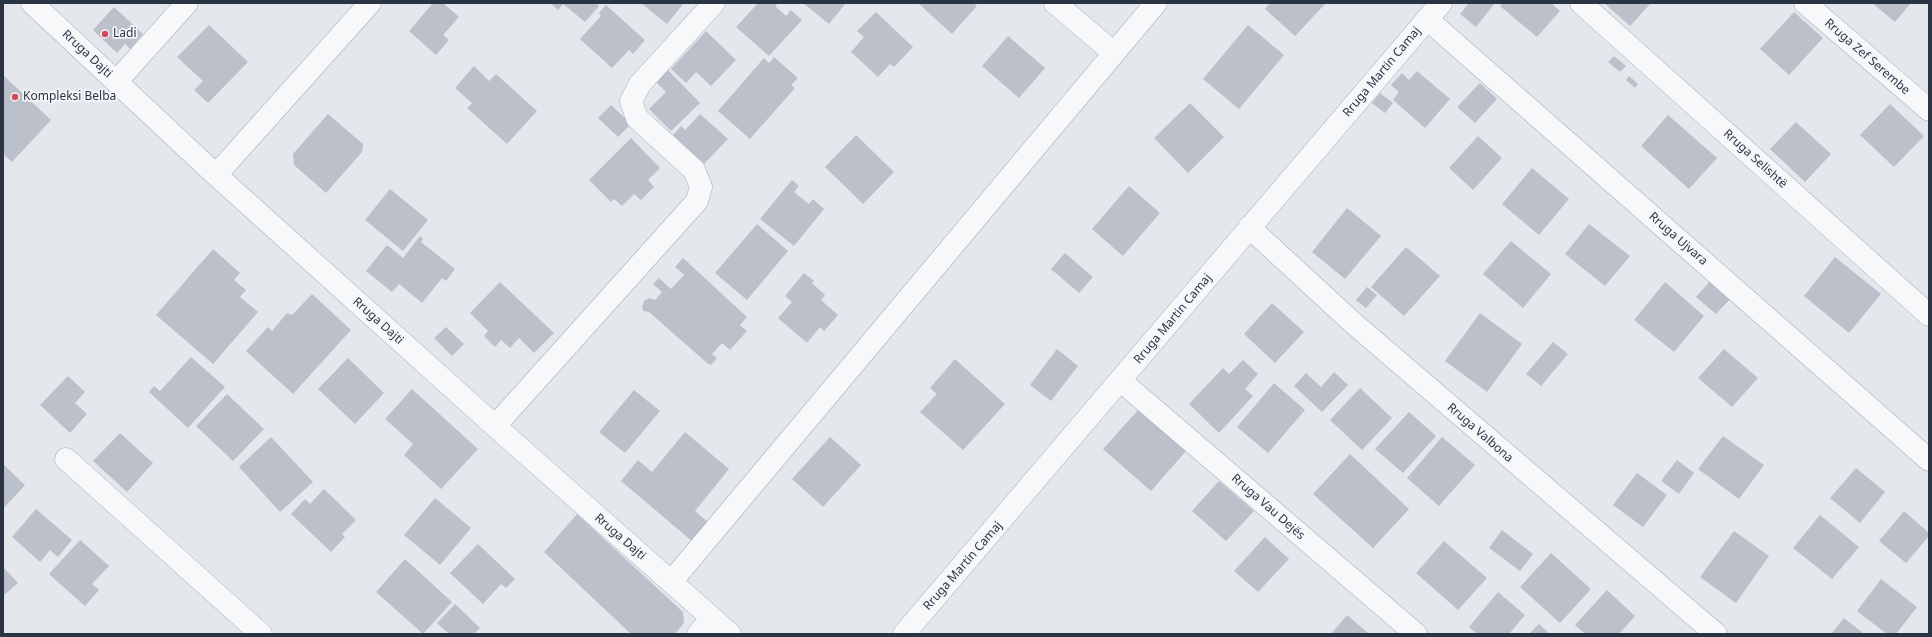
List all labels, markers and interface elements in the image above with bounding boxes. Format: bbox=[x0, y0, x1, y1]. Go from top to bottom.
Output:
street label: Rruga Zef Serembe bbox=[1821, 16, 1913, 98]
street label: Rruga Martin Camaj bbox=[1340, 24, 1424, 120]
street label: Rruga Dajti bbox=[59, 27, 115, 81]
place label: Ladi bbox=[113, 27, 136, 41]
marker: Ladi bbox=[100, 29, 110, 39]
place label: Kompleksi Belba bbox=[23, 90, 116, 104]
marker: Kompleksi Belba bbox=[10, 92, 20, 102]
street label: Rruga Selishtë bbox=[1720, 127, 1790, 191]
street label: Rruga Ujvara bbox=[1646, 210, 1710, 268]
street label: Rruga Martin Camaj bbox=[1131, 271, 1215, 367]
street label: Rruga Dajti bbox=[350, 295, 406, 347]
street label: Rruga Valbona bbox=[1444, 400, 1516, 466]
street label: Rruga Vau Dejës bbox=[1228, 471, 1308, 543]
street label: Rruga Dajti bbox=[591, 511, 649, 563]
street label: Rruga Martin Camaj bbox=[921, 519, 1005, 613]

